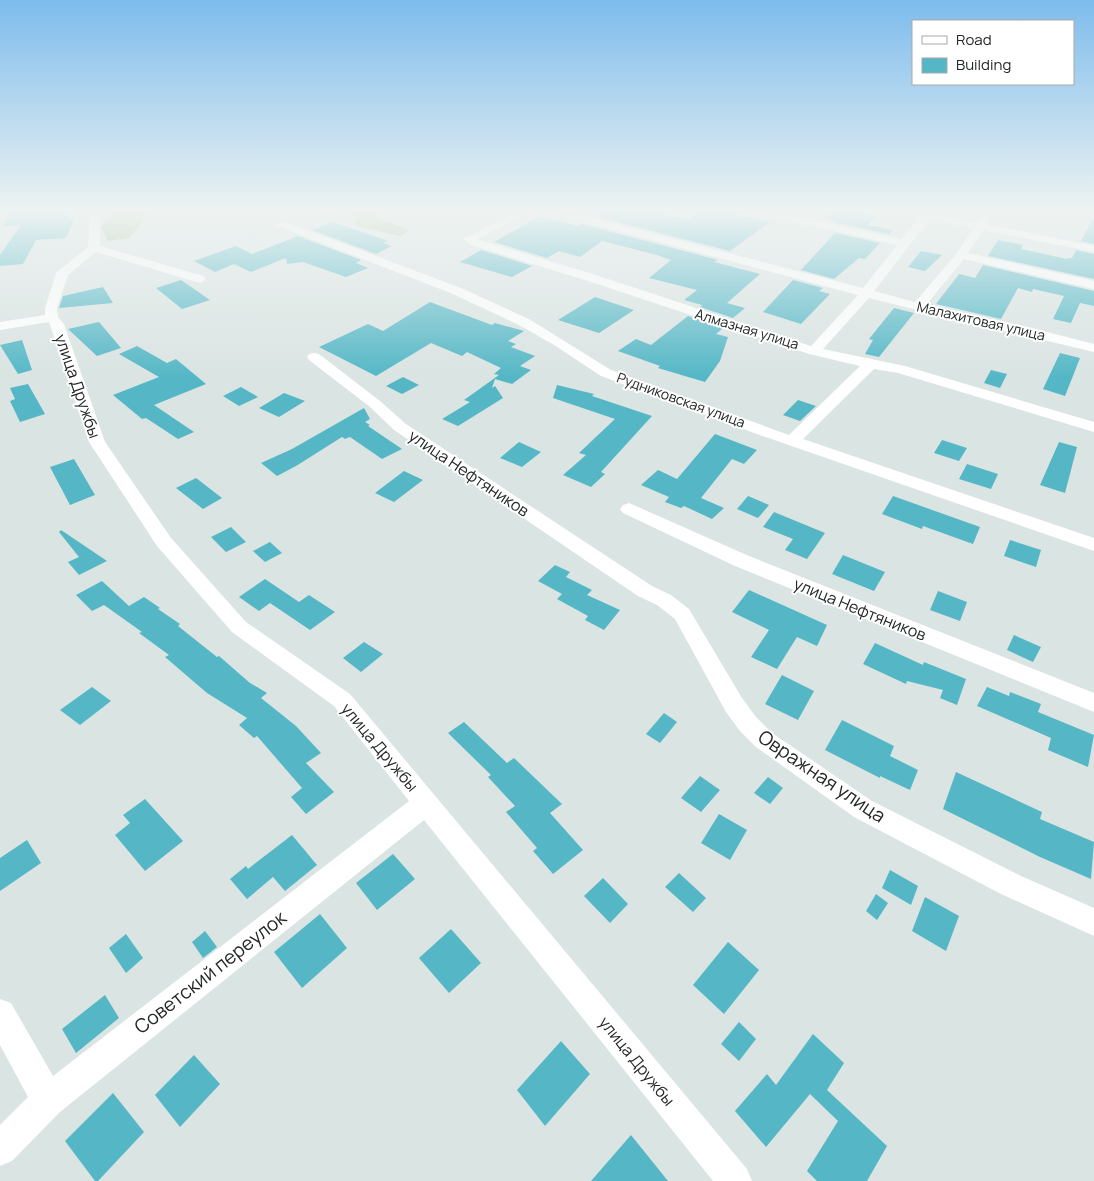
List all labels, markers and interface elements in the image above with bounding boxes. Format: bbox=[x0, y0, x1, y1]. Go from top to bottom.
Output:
legend bbox=[912, 20, 1074, 85]
text: Road bbox=[956, 29, 992, 50]
text: Building bbox=[956, 54, 1011, 75]
street label: Малахитовая улица bbox=[915, 296, 1047, 345]
street label: Алмазная улица bbox=[693, 304, 801, 353]
street label: улица Дружбы bbox=[50, 331, 106, 441]
street label: Рудниковская улица bbox=[614, 367, 748, 432]
street label: улица Нефтяников bbox=[404, 424, 534, 522]
street label: улица Нефтяников bbox=[791, 572, 930, 646]
street label: улица Дружбы bbox=[337, 698, 423, 796]
street label: Овражная улица bbox=[753, 724, 891, 828]
street label: Советский переулок bbox=[129, 904, 292, 1040]
street label: улица Дружбы bbox=[594, 1012, 680, 1110]

